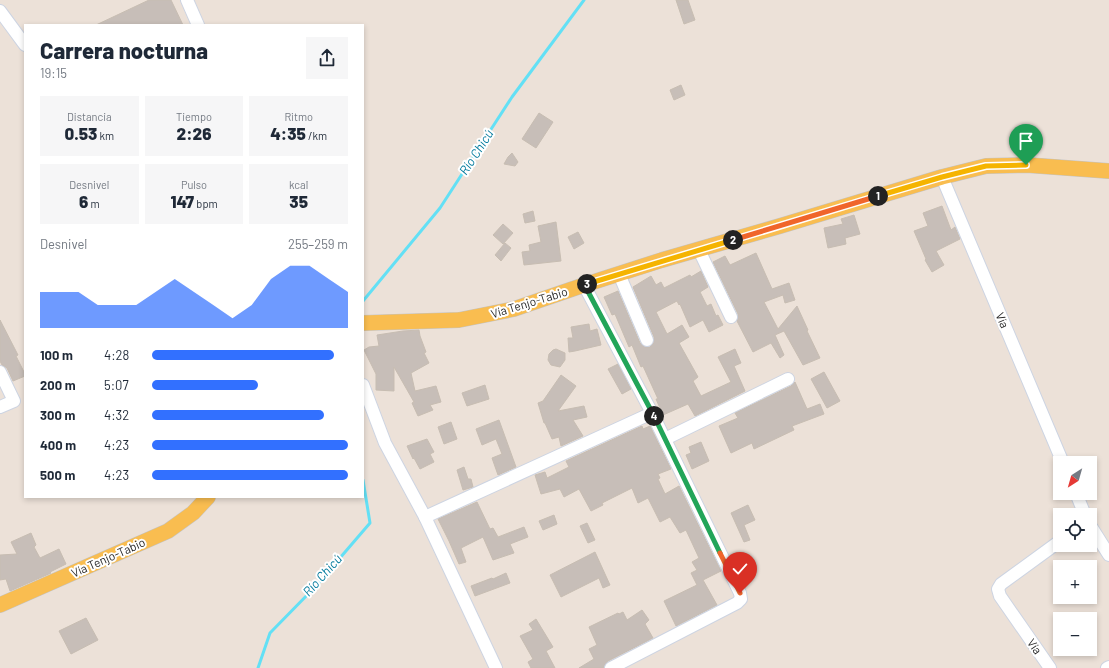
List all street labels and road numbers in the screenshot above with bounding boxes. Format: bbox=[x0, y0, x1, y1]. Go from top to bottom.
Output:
street label: Vía Tenjo-Tabio bbox=[489, 284, 569, 320]
street label: Vía bbox=[993, 310, 1013, 330]
street label: Vía Tenjo-Tabio bbox=[69, 534, 147, 580]
street label: Vía bbox=[1025, 636, 1045, 656]

